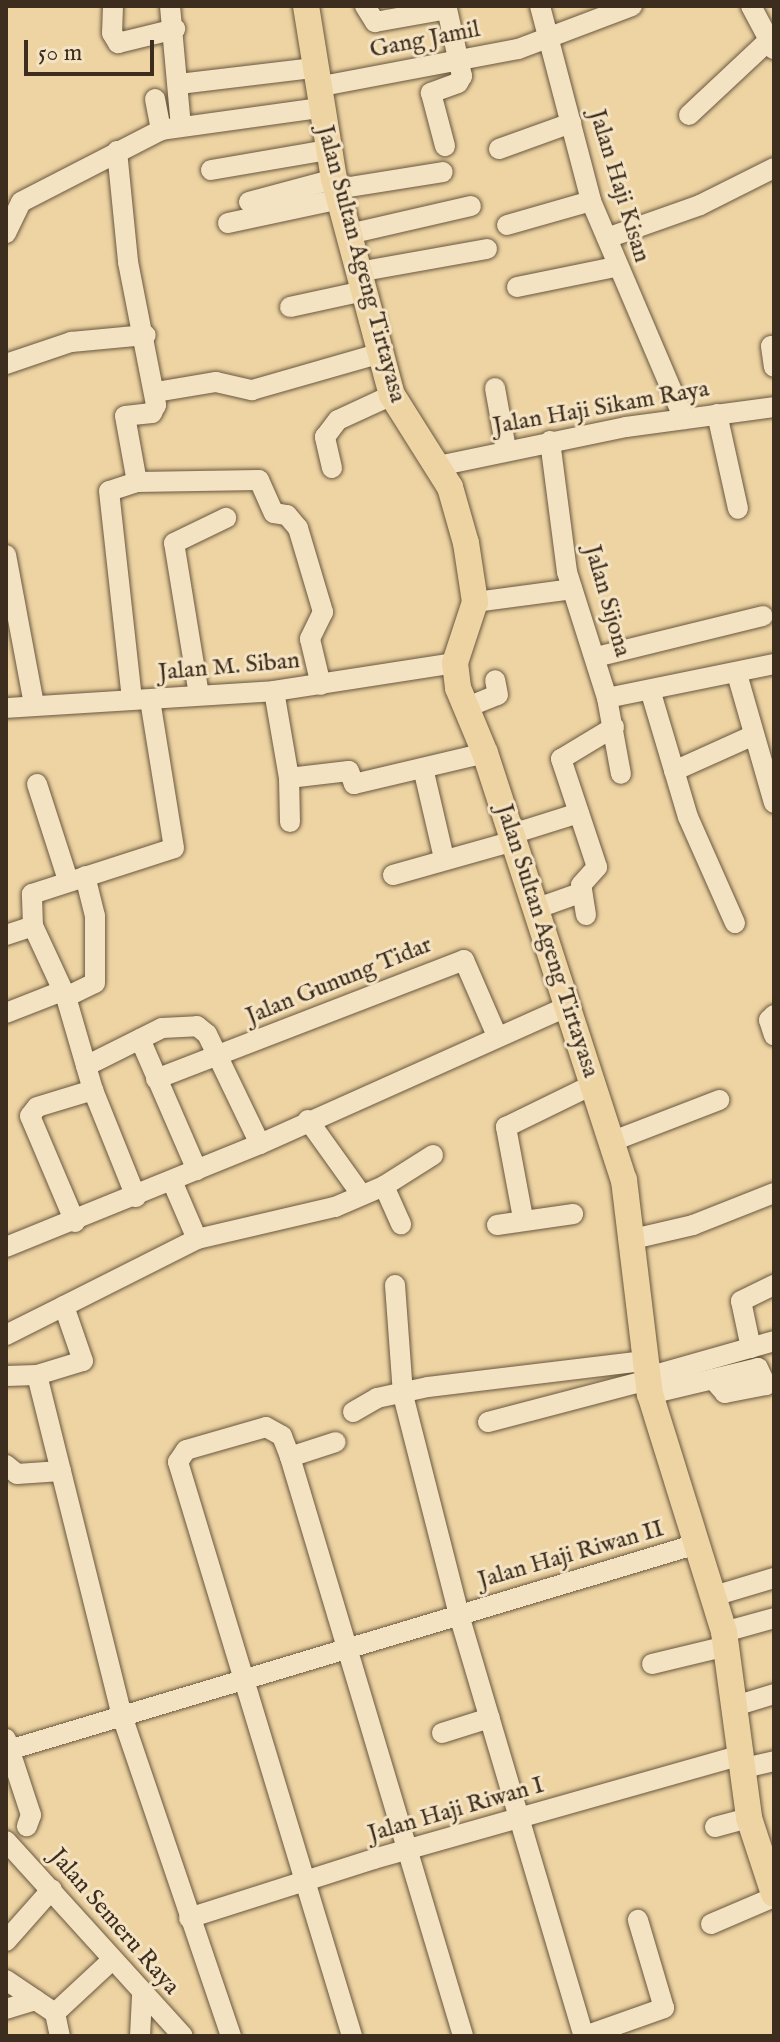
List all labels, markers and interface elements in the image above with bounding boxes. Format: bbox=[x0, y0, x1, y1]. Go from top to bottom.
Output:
street label: Gang Jamil bbox=[367, 15, 483, 65]
scale bar bbox=[28, 24, 158, 74]
text: 50 m bbox=[38, 38, 82, 69]
street label: Jalan Haji Kisan bbox=[582, 106, 656, 266]
street label: Jalan Sultan Ageng Tirtayasa bbox=[310, 122, 412, 406]
street label: Jalan Haji Sikam Raya bbox=[491, 375, 711, 441]
street label: Jalan Sijona bbox=[577, 542, 637, 660]
street label: Jalan M. Siban bbox=[157, 646, 301, 688]
street label: Jalan Sultan Ageng Tirtayasa bbox=[489, 801, 605, 1081]
street label: Jalan Gunung Tidar bbox=[242, 931, 436, 1031]
street label: Jalan Haji Riwan II bbox=[475, 1515, 667, 1595]
street label: Jalan Haji Riwan I bbox=[365, 1771, 547, 1849]
street label: Jalan Semeru Raya bbox=[43, 1843, 185, 2001]

